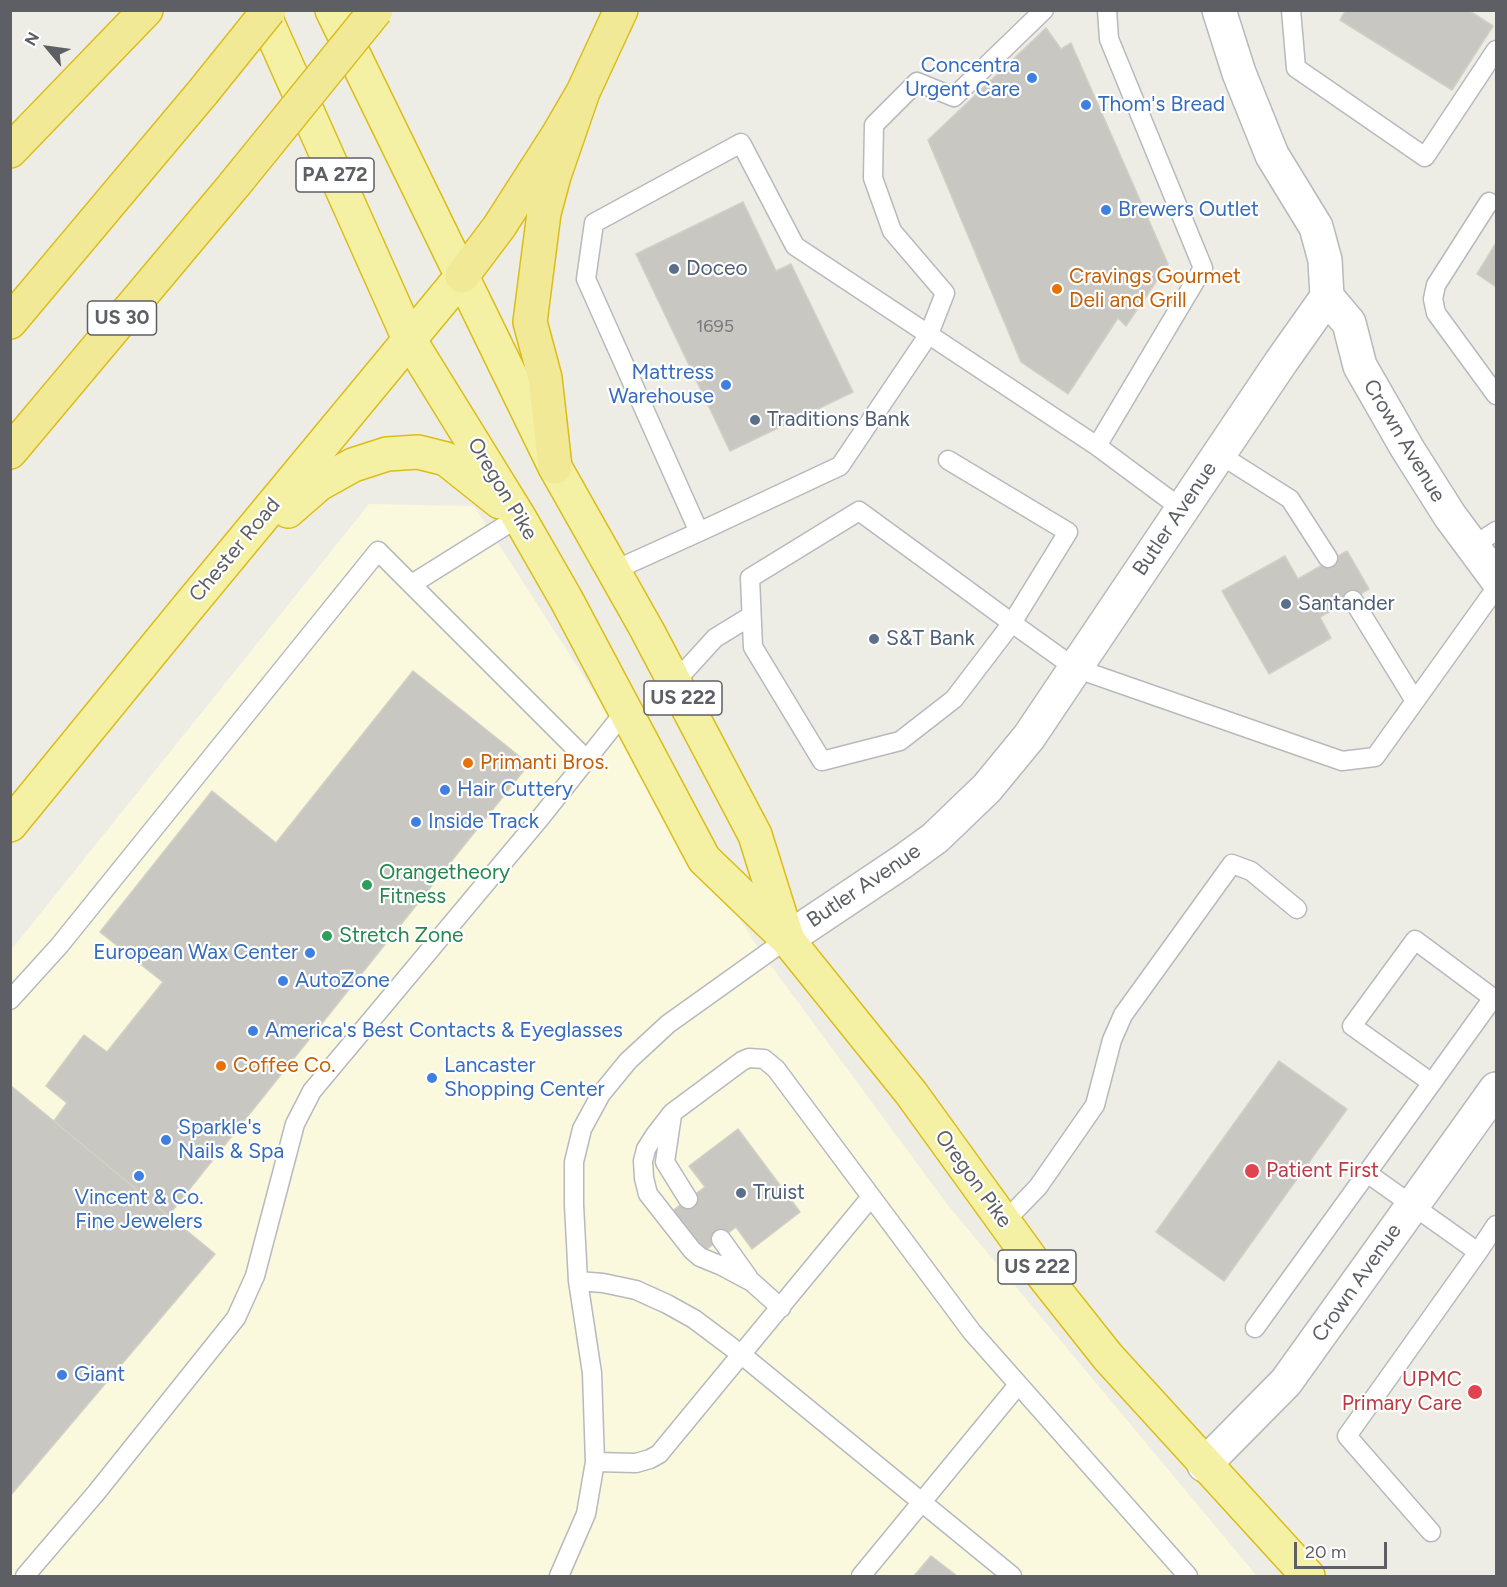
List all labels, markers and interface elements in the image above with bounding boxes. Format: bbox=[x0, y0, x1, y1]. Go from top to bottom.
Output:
north arrow bbox=[18, 18, 78, 78]
text: N bbox=[21, 29, 43, 49]
place label: Concentra Urgent Care bbox=[905, 53, 1020, 103]
marker: Concentra Urgent Care bbox=[1025, 71, 1039, 85]
place label: Thom's Bread bbox=[1098, 92, 1225, 118]
marker: Thom's Bread bbox=[1079, 98, 1093, 112]
road number: PA 272 bbox=[296, 158, 374, 192]
place label: Brewers Outlet bbox=[1118, 197, 1259, 223]
marker: Brewers Outlet bbox=[1099, 203, 1113, 217]
place label: Doceo bbox=[686, 256, 748, 282]
marker: Doceo bbox=[667, 262, 681, 276]
place label: Cravings Gourmet Deli and Grill bbox=[1069, 264, 1241, 314]
marker: Cravings Gourmet Deli and Grill bbox=[1050, 282, 1064, 296]
road number: US 30 bbox=[88, 301, 156, 335]
house number: 1695 bbox=[696, 316, 734, 338]
place label: Mattress Warehouse bbox=[609, 360, 714, 410]
street label: Crown Avenue bbox=[1358, 375, 1450, 507]
marker: Mattress Warehouse bbox=[719, 378, 733, 392]
place label: Traditions Bank bbox=[767, 407, 910, 433]
marker: Traditions Bank bbox=[748, 413, 762, 427]
street label: Oregon Pike bbox=[462, 433, 542, 545]
street label: Butler Avenue bbox=[1128, 457, 1222, 581]
street label: Chester Road bbox=[184, 493, 286, 607]
place label: Santander bbox=[1298, 591, 1395, 617]
marker: Santander bbox=[1279, 597, 1293, 611]
place label: S&T Bank bbox=[886, 626, 975, 652]
marker: S&T Bank bbox=[867, 632, 881, 646]
road number: US 222 bbox=[644, 681, 722, 715]
place label: Primanti Bros. bbox=[480, 750, 609, 776]
marker: Primanti Bros. bbox=[461, 756, 475, 770]
place label: Hair Cuttery bbox=[457, 777, 573, 803]
marker: Hair Cuttery bbox=[438, 783, 452, 797]
place label: Inside Track bbox=[428, 809, 539, 835]
marker: Inside Track bbox=[409, 815, 423, 829]
street label: Butler Avenue bbox=[802, 839, 926, 933]
place label: Orangetheory Fitness bbox=[379, 860, 510, 910]
marker: Orangetheory Fitness bbox=[360, 878, 374, 892]
place label: Stretch Zone bbox=[339, 923, 463, 949]
marker: Stretch Zone bbox=[320, 929, 334, 943]
place label: European Wax Center bbox=[93, 940, 298, 966]
marker: European Wax Center bbox=[303, 946, 317, 960]
place label: AutoZone bbox=[295, 968, 390, 994]
marker: AutoZone bbox=[276, 974, 290, 988]
place label: America's Best Contacts & Eyeglasses bbox=[265, 1018, 623, 1044]
marker: America's Best Contacts & Eyeglasses bbox=[246, 1024, 260, 1038]
place label: Coffee Co. bbox=[233, 1053, 336, 1079]
place label: Lancaster Shopping Center bbox=[444, 1053, 604, 1103]
marker: Coffee Co. bbox=[214, 1059, 228, 1073]
marker: Lancaster Shopping Center bbox=[425, 1071, 439, 1085]
place label: Sparkle's Nails & Spa bbox=[178, 1115, 284, 1165]
street label: Oregon Pike bbox=[929, 1125, 1017, 1233]
marker: Sparkle's Nails & Spa bbox=[159, 1133, 173, 1147]
place label: Patient First bbox=[1266, 1158, 1379, 1184]
marker: Patient First bbox=[1243, 1162, 1261, 1180]
marker: Vincent & Co. Fine Jewelers bbox=[132, 1169, 146, 1183]
place label: Truist bbox=[753, 1180, 805, 1206]
place label: Vincent & Co. Fine Jewelers bbox=[74, 1185, 204, 1235]
marker: Truist bbox=[734, 1186, 748, 1200]
street label: Crown Avenue bbox=[1307, 1219, 1407, 1347]
road number: US 222 bbox=[998, 1250, 1076, 1284]
place label: Giant bbox=[74, 1362, 125, 1388]
place label: UPMC Primary Care bbox=[1342, 1367, 1462, 1417]
marker: Giant bbox=[55, 1368, 69, 1382]
marker: UPMC Primary Care bbox=[1466, 1383, 1484, 1401]
scale bar bbox=[1297, 1530, 1390, 1568]
text: 20 m bbox=[1305, 1541, 1346, 1563]

